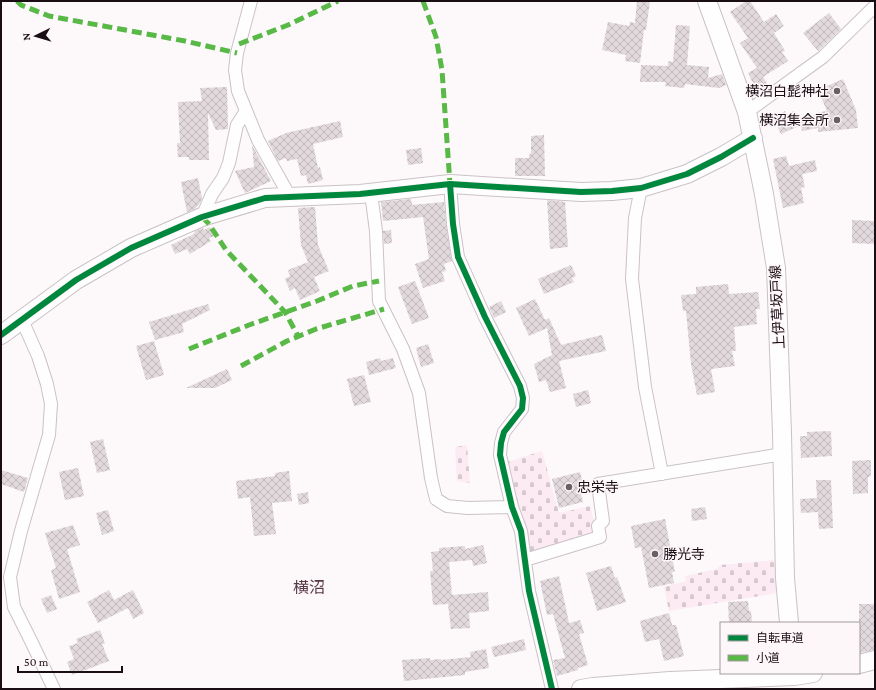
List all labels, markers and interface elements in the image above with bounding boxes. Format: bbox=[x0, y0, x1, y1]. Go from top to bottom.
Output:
north arrow bbox=[16, 16, 56, 56]
text: N bbox=[20, 32, 32, 41]
place label: 横沼白髭神社 bbox=[745, 83, 829, 99]
marker: 横沼白髭神社 bbox=[832, 86, 842, 96]
place label: 横沼集会所 bbox=[759, 112, 829, 128]
marker: 横沼集会所 bbox=[832, 115, 842, 125]
street label: 上伊草坂戸線 bbox=[767, 265, 787, 349]
place label: 忠栄寺 bbox=[577, 479, 619, 495]
marker: 忠栄寺 bbox=[564, 482, 574, 492]
place label: 勝光寺 bbox=[663, 546, 705, 562]
marker: 勝光寺 bbox=[650, 549, 660, 559]
district label: 横沼 bbox=[293, 579, 325, 596]
legend bbox=[720, 622, 860, 674]
text: 自転車道 bbox=[756, 631, 804, 645]
scale bar bbox=[18, 648, 122, 674]
text: 小道 bbox=[756, 651, 780, 665]
text: 50 m bbox=[24, 655, 49, 669]

